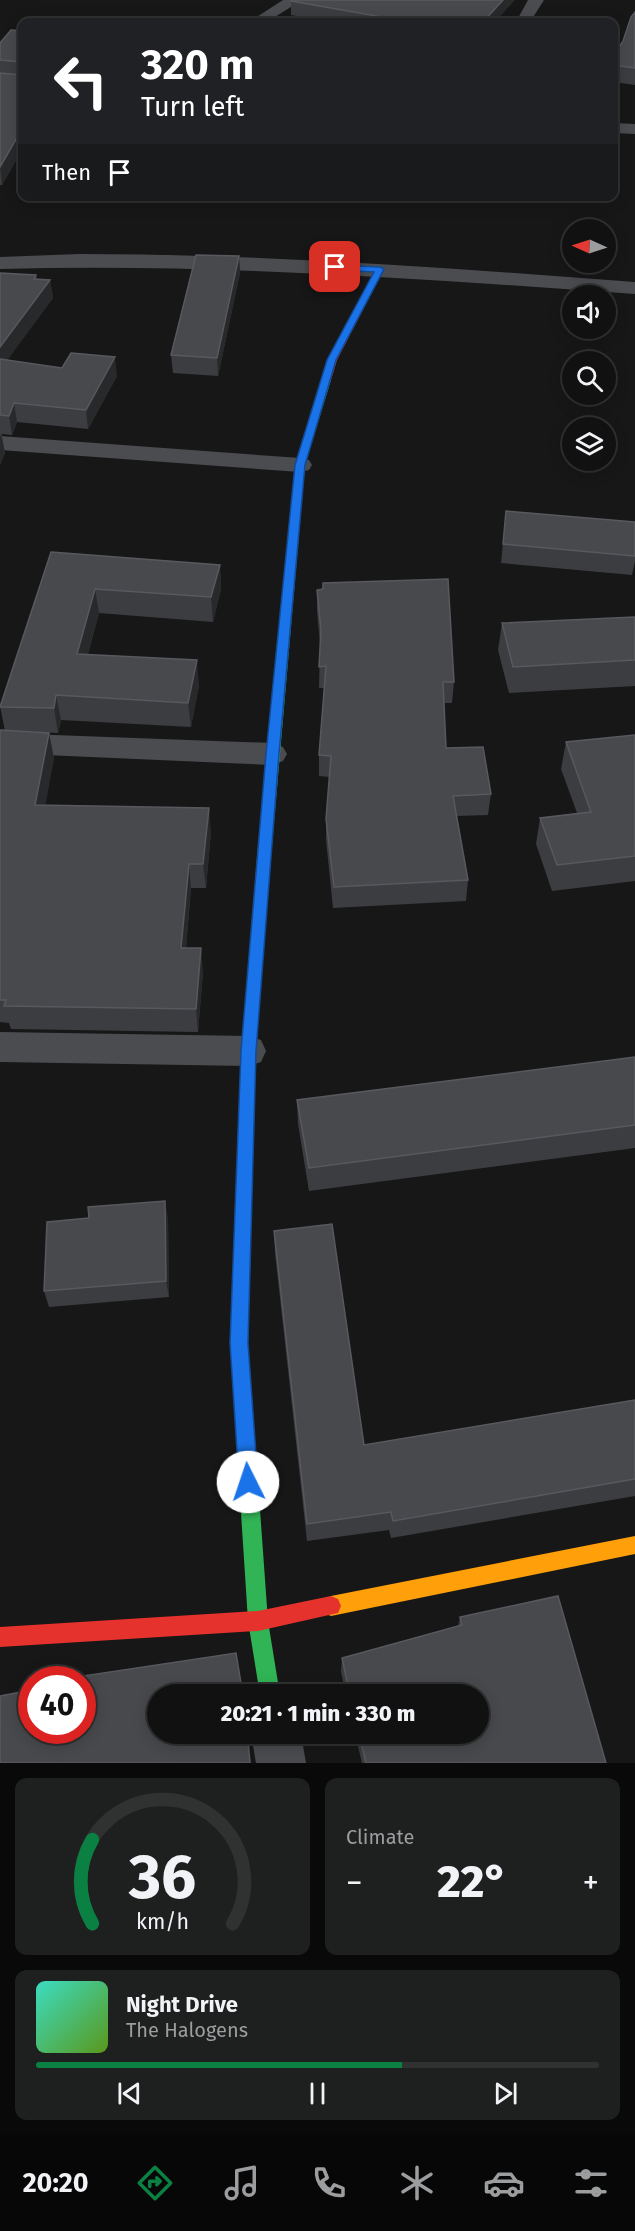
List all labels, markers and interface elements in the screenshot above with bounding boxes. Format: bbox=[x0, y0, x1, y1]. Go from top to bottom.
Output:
text: 320 m bbox=[141, 40, 254, 90]
icon: left bbox=[42, 42, 120, 120]
text: Turn left bbox=[141, 91, 244, 123]
icon: arrive bbox=[103, 156, 136, 189]
text: Then bbox=[42, 159, 91, 186]
north arrow bbox=[562, 219, 616, 273]
map controls bbox=[562, 219, 616, 471]
pin bbox=[309, 241, 360, 292]
icon: arrive bbox=[318, 250, 351, 283]
button: sound bbox=[562, 285, 616, 339]
button: search bbox=[562, 351, 616, 405]
button: layers bbox=[562, 417, 616, 471]
position arrow bbox=[216, 1450, 280, 1514]
speed limit sign: 40 bbox=[18, 1666, 96, 1744]
text: 20:21 · 1 min · 330 m bbox=[221, 1700, 415, 1727]
text: Climate bbox=[346, 1825, 414, 1849]
text: 36 bbox=[128, 1840, 196, 1915]
text: 22° bbox=[437, 1855, 508, 1909]
text: − bbox=[346, 1863, 363, 1903]
text: + bbox=[583, 1863, 599, 1903]
text: km/h bbox=[136, 1909, 189, 1935]
text: Night Drive bbox=[126, 1991, 238, 2018]
text: The Halogens bbox=[126, 2018, 248, 2042]
icon: previous bbox=[113, 2077, 146, 2110]
icon: pause bbox=[301, 2077, 334, 2110]
icon: next bbox=[489, 2077, 522, 2110]
icon: directions bbox=[134, 2162, 176, 2204]
icon: music bbox=[221, 2162, 263, 2204]
icon: phone bbox=[308, 2162, 350, 2204]
icon: climate bbox=[396, 2162, 438, 2204]
icon: car bbox=[483, 2162, 525, 2204]
icon: filters bbox=[570, 2162, 612, 2204]
text: 20:20 bbox=[23, 2167, 89, 2199]

